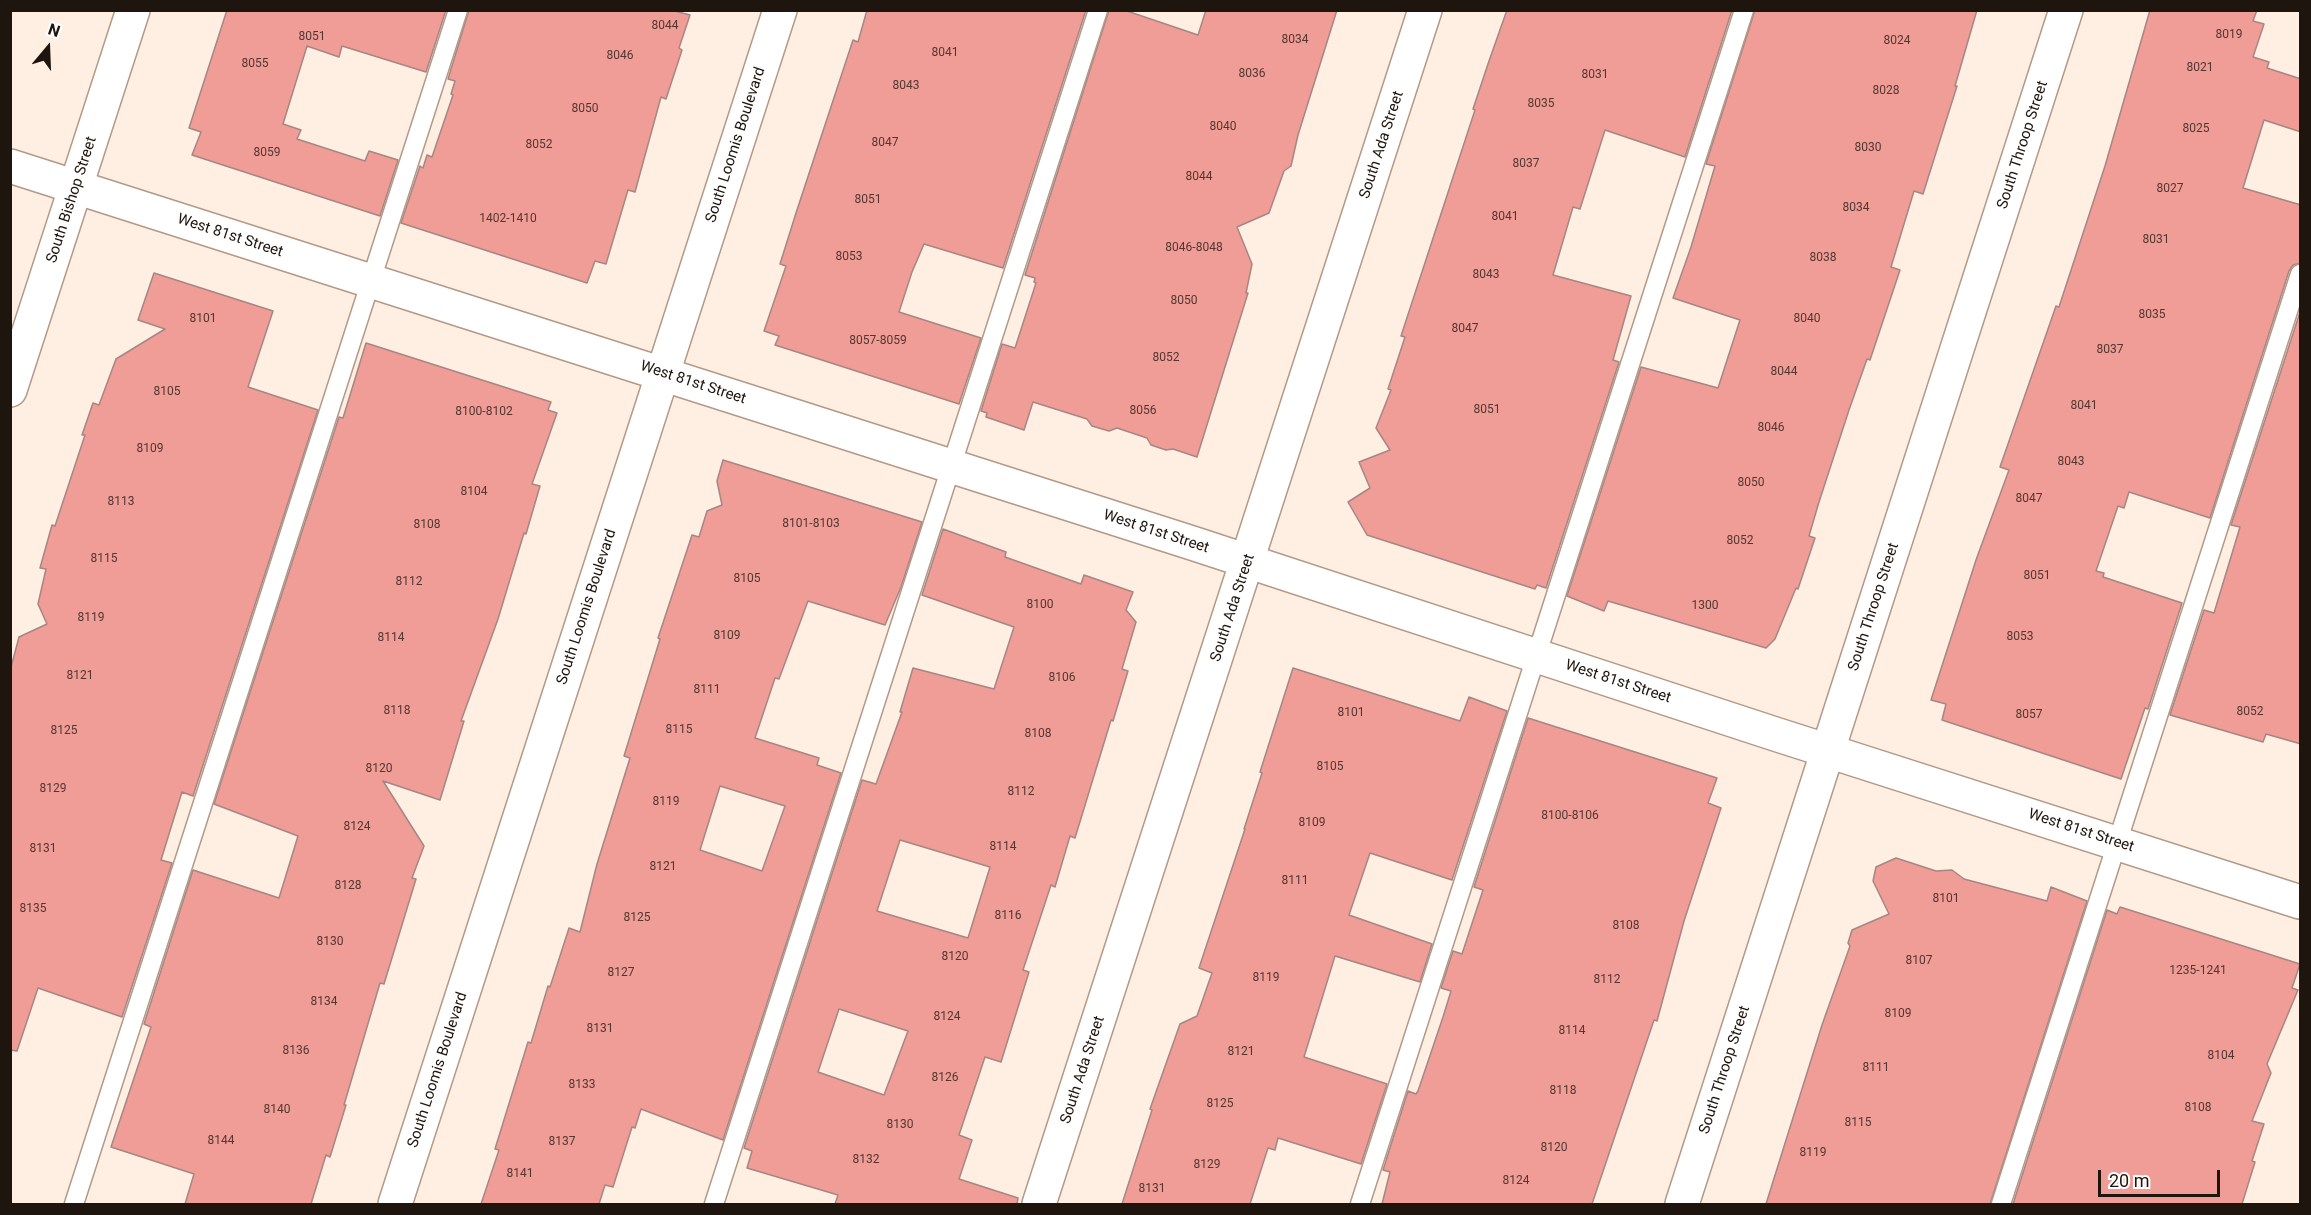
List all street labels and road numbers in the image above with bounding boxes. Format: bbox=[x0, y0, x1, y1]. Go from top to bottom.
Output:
street label: South Loomis Boulevard bbox=[702, 65, 770, 225]
street label: South Throop Street bbox=[1994, 79, 2052, 211]
street label: South Ada Street bbox=[1356, 89, 1408, 201]
street label: South Bishop Street bbox=[43, 135, 101, 265]
street label: West 81st Street bbox=[175, 210, 285, 262]
street label: West 81st Street bbox=[638, 357, 748, 409]
street label: West 81st Street bbox=[1101, 506, 1211, 558]
street label: South Loomis Boulevard bbox=[553, 527, 621, 687]
street label: South Throop Street bbox=[1845, 541, 1903, 673]
street label: South Ada Street bbox=[1207, 552, 1259, 664]
street label: West 81st Street bbox=[1563, 656, 1673, 708]
street label: West 81st Street bbox=[2026, 805, 2136, 857]
street label: South Loomis Boulevard bbox=[404, 990, 472, 1150]
street label: South Throop Street bbox=[1696, 1004, 1754, 1136]
street label: South Ada Street bbox=[1057, 1014, 1109, 1126]

